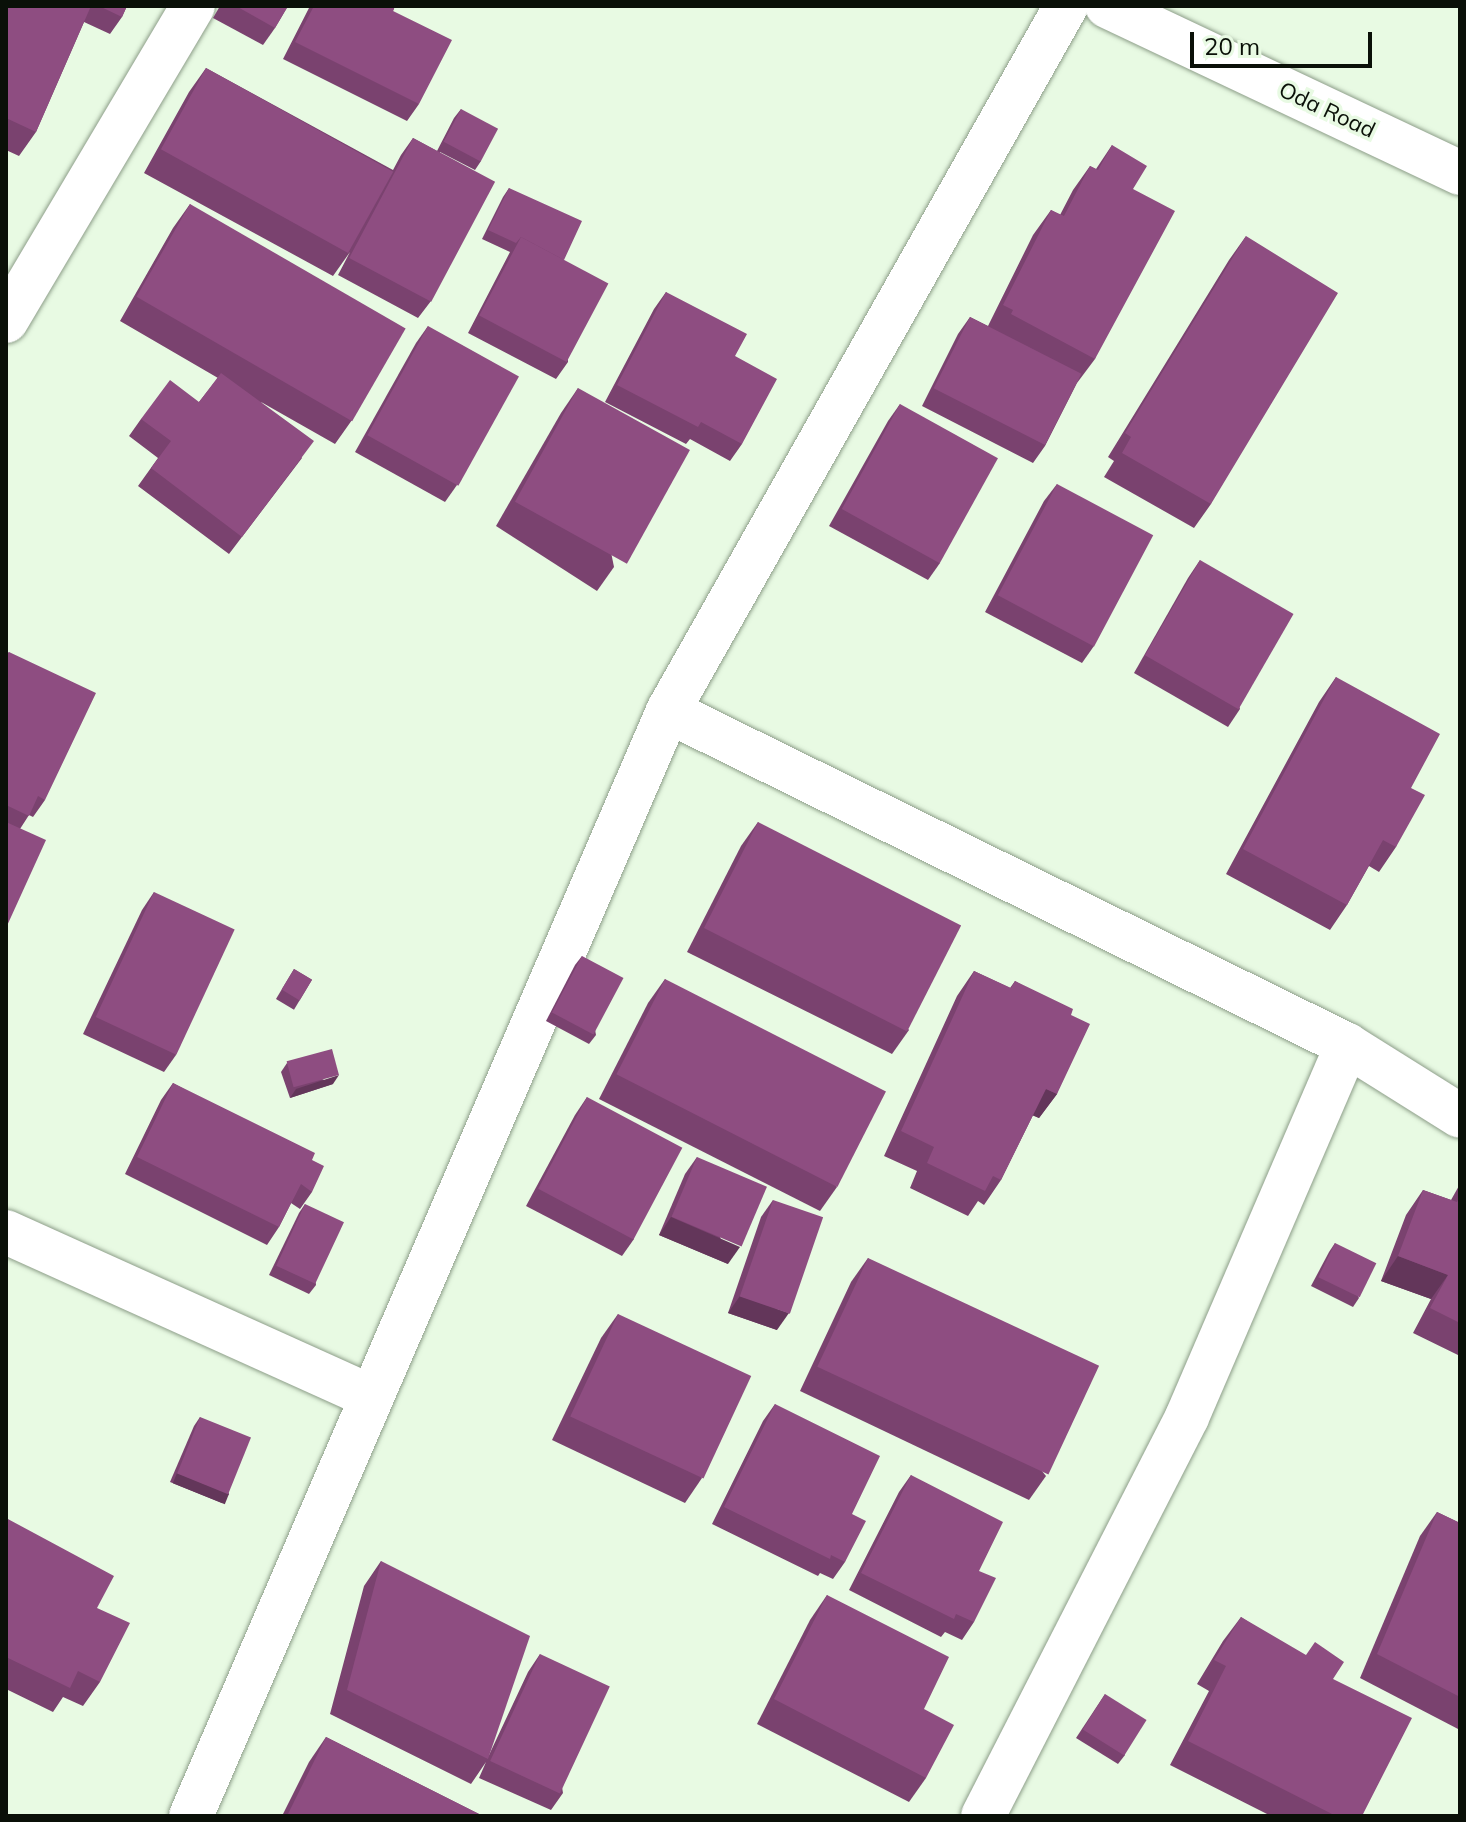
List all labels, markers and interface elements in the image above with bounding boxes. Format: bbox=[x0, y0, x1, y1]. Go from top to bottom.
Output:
scale bar bbox=[1194, 16, 1376, 66]
text: 20 m bbox=[1204, 31, 1260, 61]
street label: Oda Road bbox=[1275, 76, 1379, 144]

